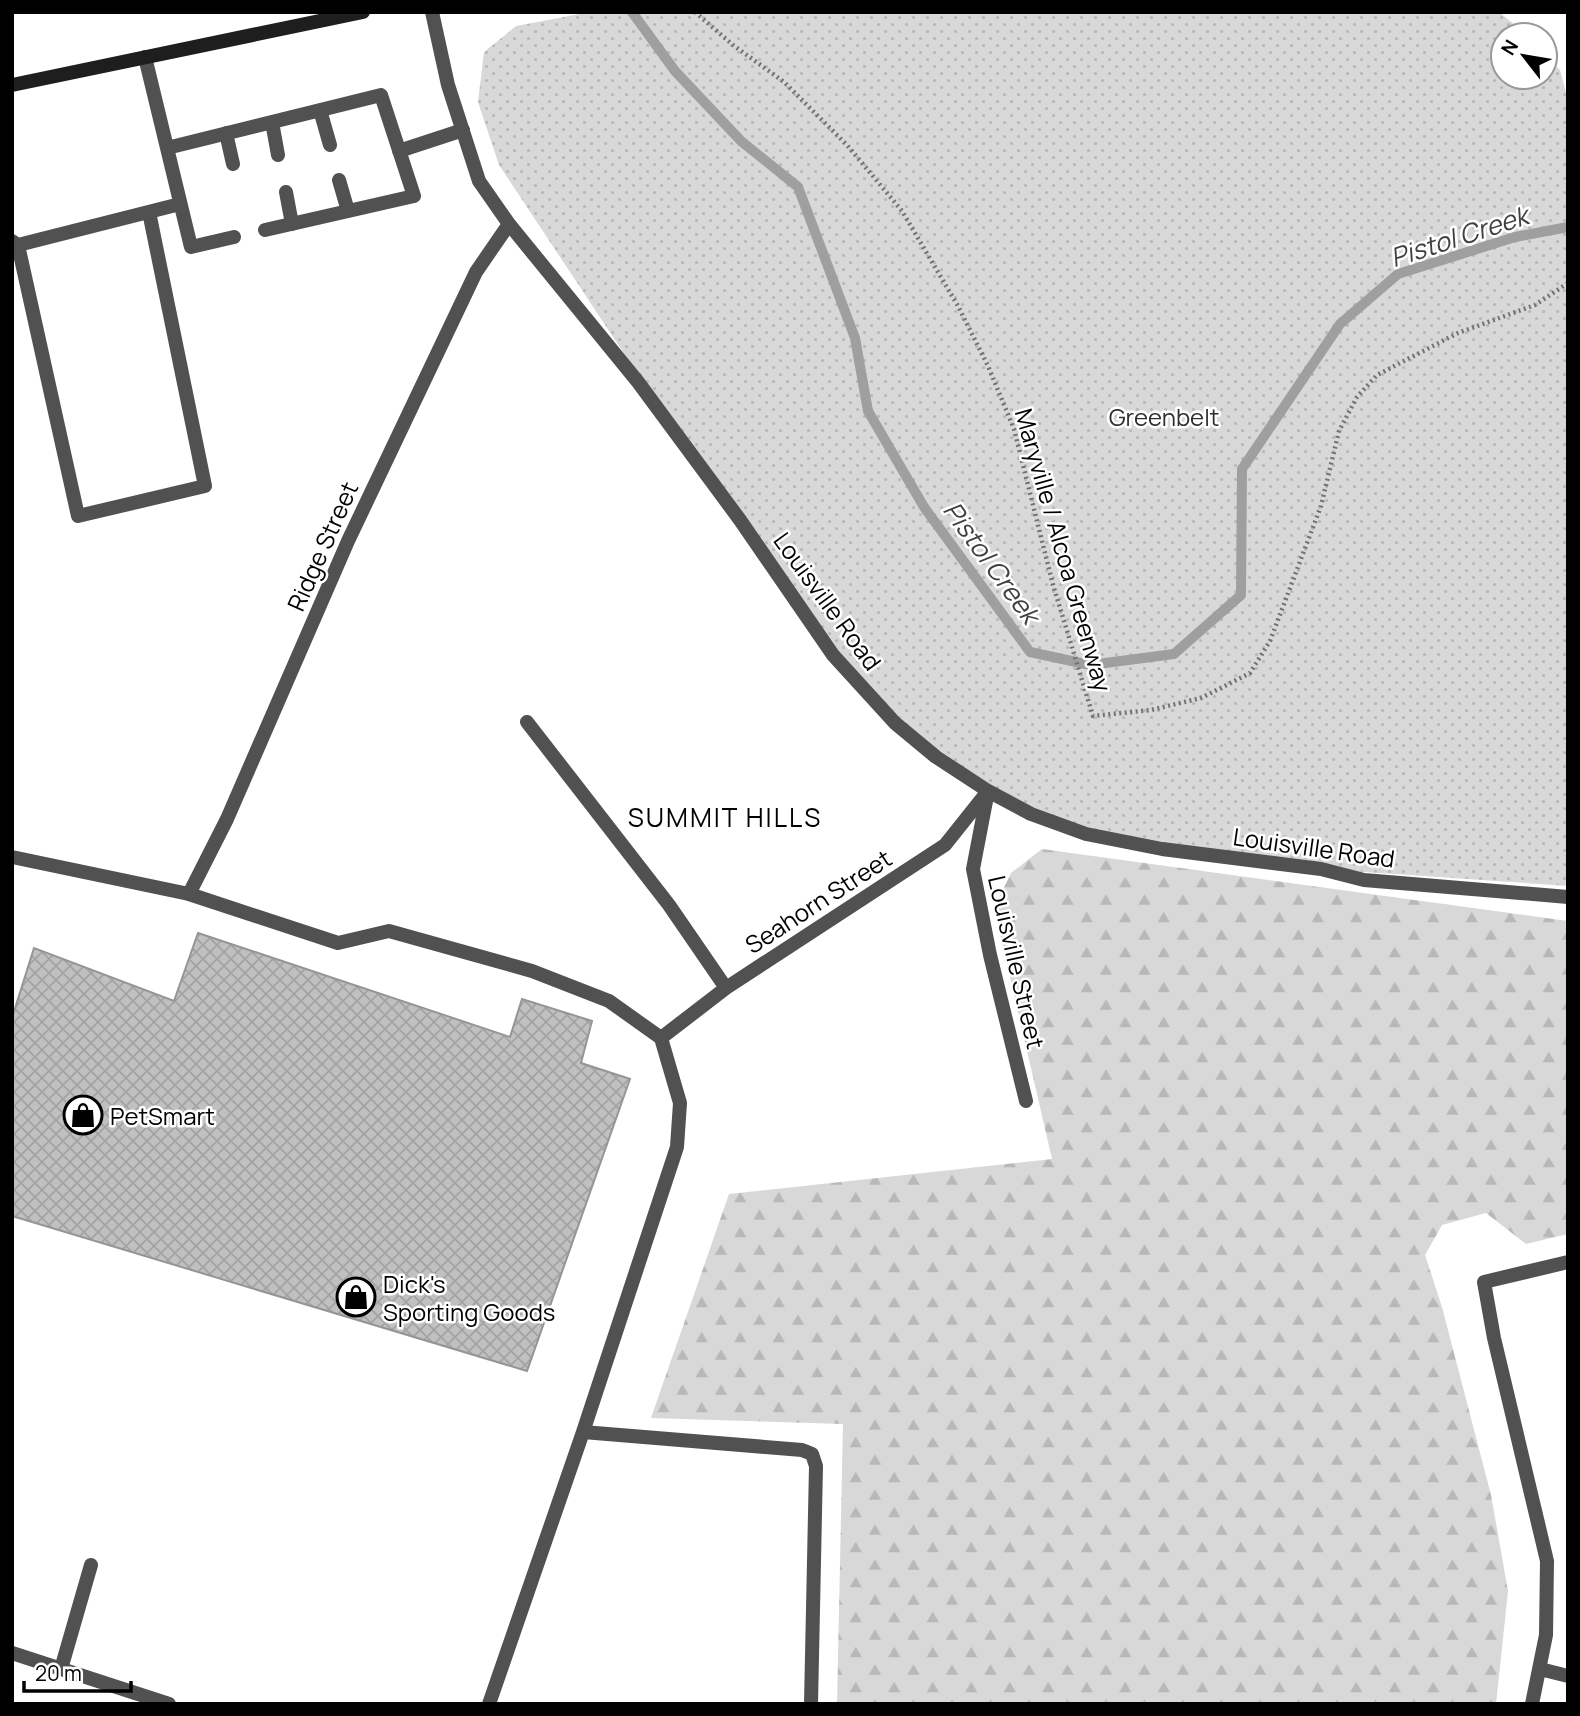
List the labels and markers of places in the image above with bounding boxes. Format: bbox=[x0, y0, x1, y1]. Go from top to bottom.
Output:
shop icon: PetSmart bbox=[62, 1094, 104, 1136]
place label: PetSmart bbox=[110, 1099, 215, 1132]
place label: Dick's Sporting Goods bbox=[383, 1267, 555, 1328]
shop icon: Dick's Sporting Goods bbox=[335, 1276, 377, 1318]

